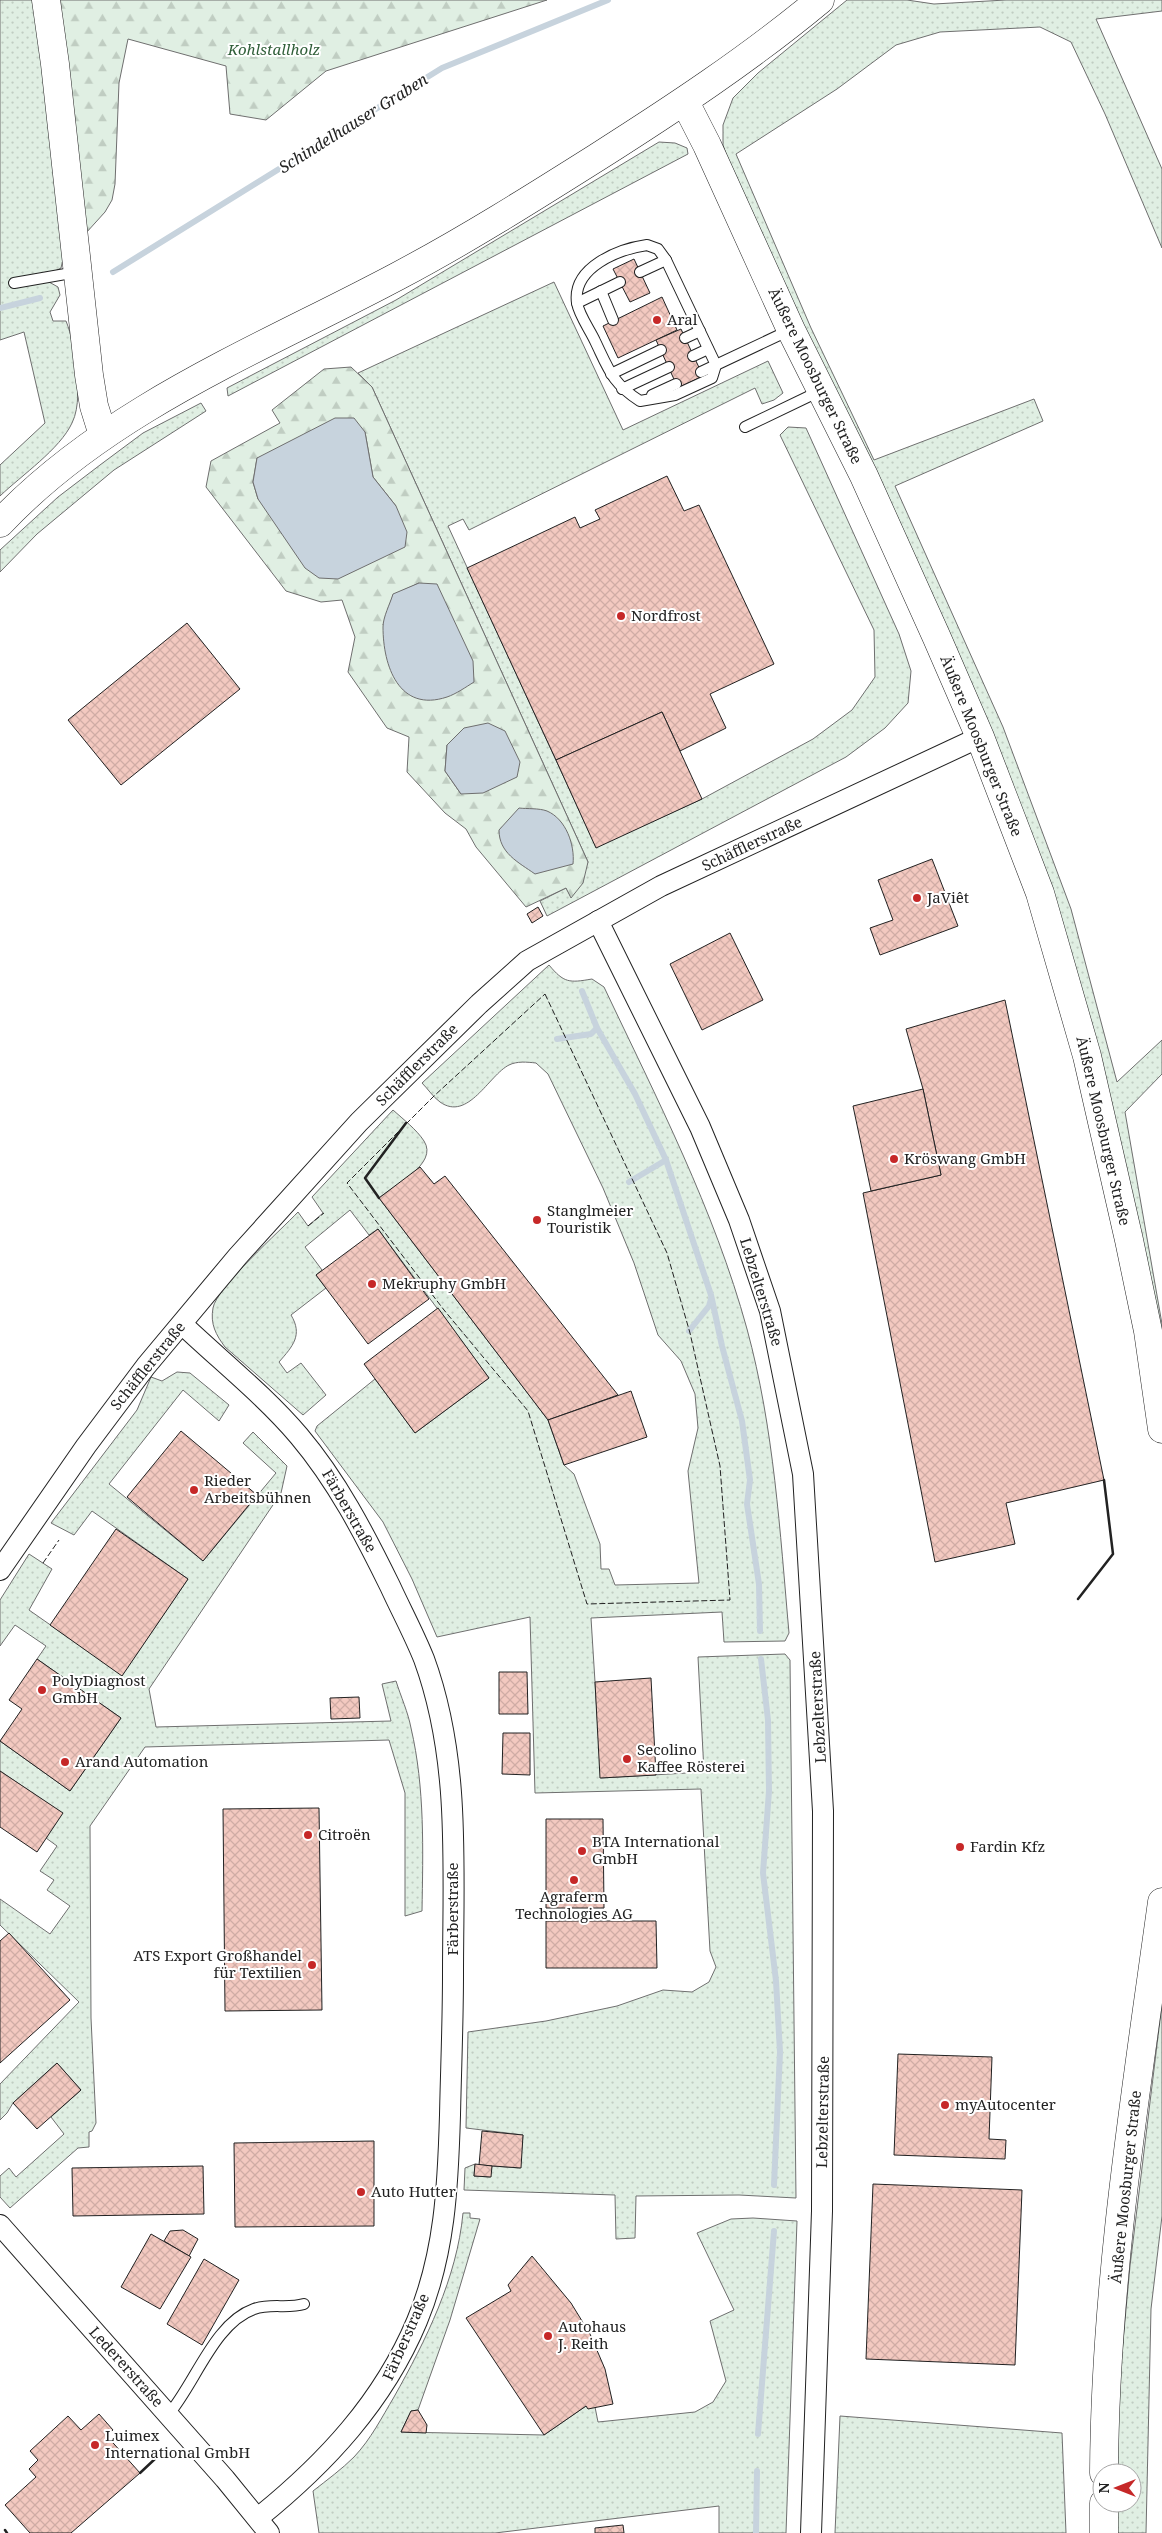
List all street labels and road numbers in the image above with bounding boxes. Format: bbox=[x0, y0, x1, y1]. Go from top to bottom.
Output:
street label: Äußere Moosburger Straße bbox=[764, 284, 867, 467]
street label: Äußere Moosburger Straße bbox=[936, 652, 1028, 839]
street label: Schäfflerstraße bbox=[698, 811, 805, 875]
street label: Schäfflerstraße bbox=[371, 1019, 462, 1110]
street label: Äußere Moosburger Straße bbox=[1072, 1034, 1136, 1228]
street label: Lebzelterstraße bbox=[736, 1235, 788, 1348]
street label: Schäfflerstraße bbox=[105, 1317, 189, 1414]
street label: Färberstraße bbox=[318, 1465, 382, 1556]
street label: Lebzelterstraße bbox=[804, 1650, 830, 1764]
street label: Färberstraße bbox=[442, 1862, 462, 1956]
street label: Lebzelterstraße bbox=[811, 2056, 833, 2168]
street label: Äußere Moosburger Straße bbox=[1105, 2089, 1145, 2284]
street label: Färberstraße bbox=[377, 2290, 433, 2383]
street label: Ledererstraße bbox=[85, 2322, 168, 2411]

